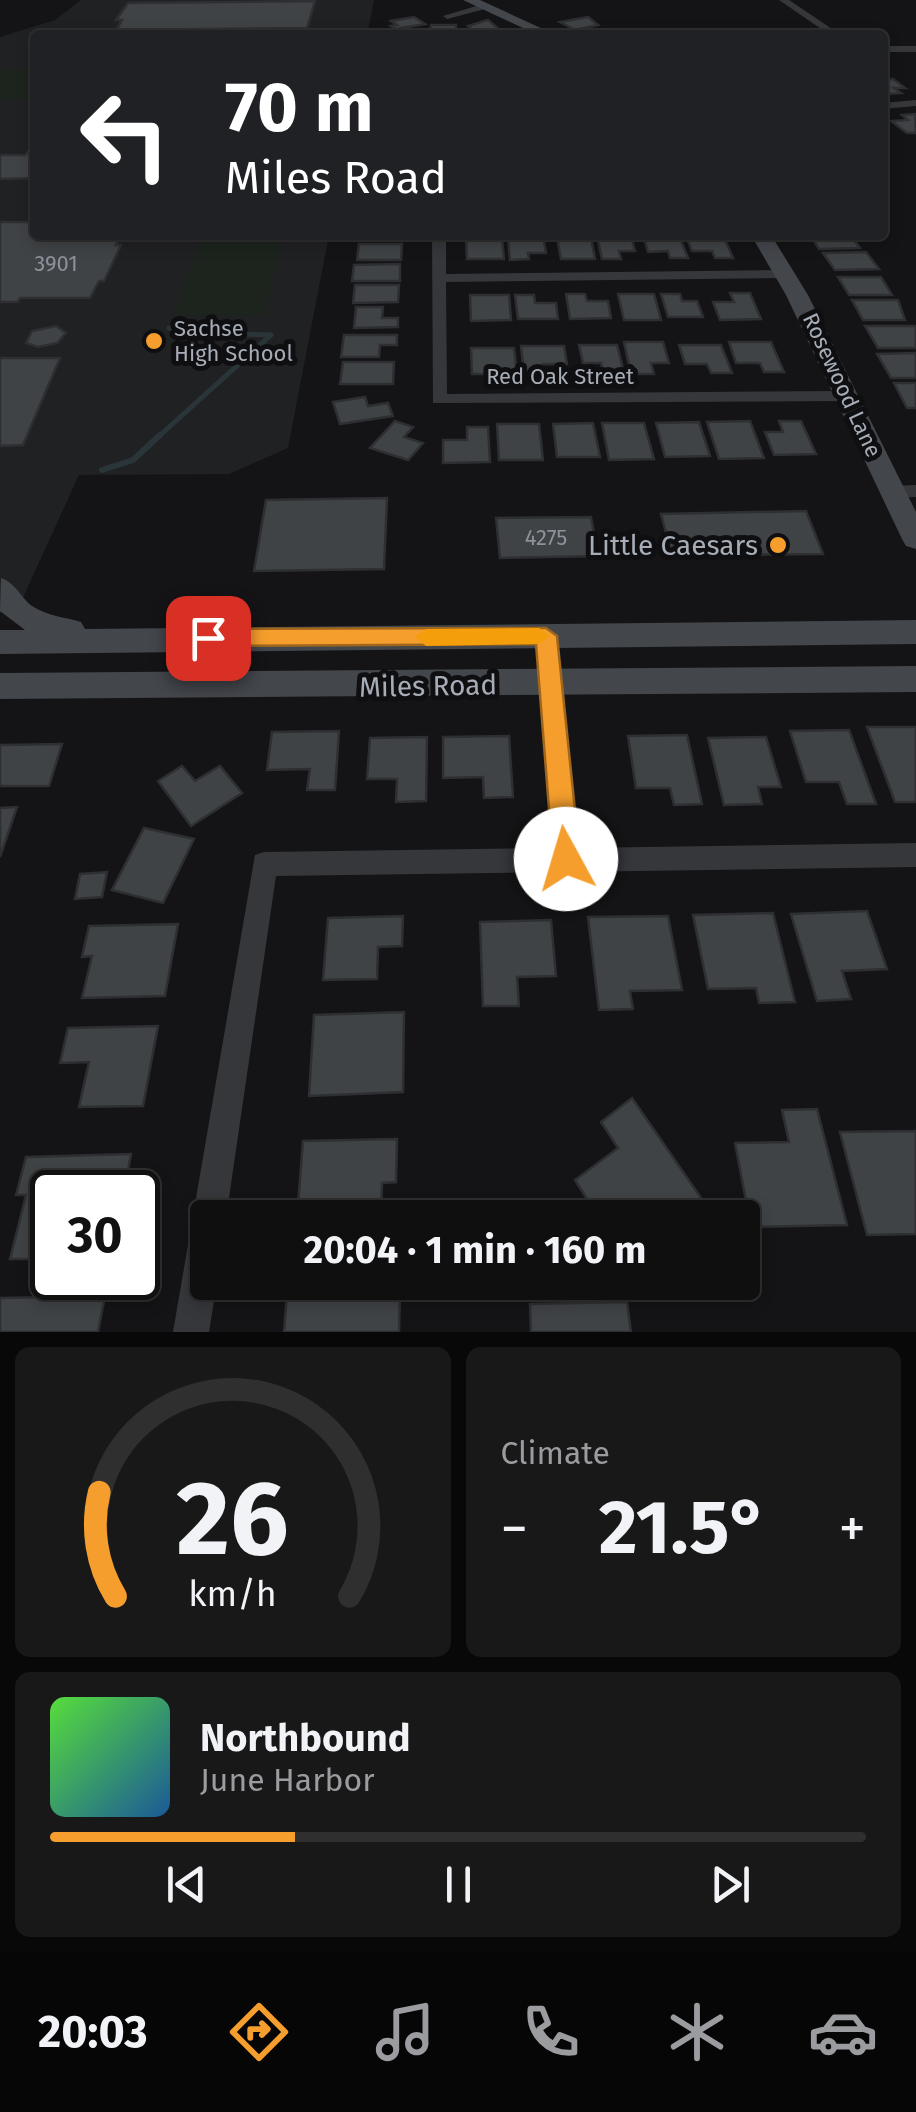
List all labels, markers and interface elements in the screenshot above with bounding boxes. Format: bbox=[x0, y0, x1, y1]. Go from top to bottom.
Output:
text: 70 m bbox=[225, 66, 374, 150]
icon: left bbox=[60, 70, 190, 200]
text: Miles Road bbox=[225, 151, 447, 205]
house number: 3901 bbox=[34, 250, 78, 277]
street label: Rosewood Lane bbox=[797, 309, 887, 461]
place label: Sachse High School bbox=[174, 315, 293, 367]
marker: Sachse High School bbox=[143, 330, 165, 352]
street label: Red Oak Street bbox=[486, 363, 634, 390]
house number: 4275 bbox=[525, 524, 567, 551]
place label: Little Caesars bbox=[588, 529, 758, 562]
marker: Little Caesars bbox=[767, 534, 789, 556]
pin bbox=[166, 596, 251, 681]
icon: arrive bbox=[181, 611, 236, 666]
street label: Miles Road bbox=[359, 668, 497, 704]
position arrow bbox=[514, 807, 618, 911]
speed limit sign: 30 bbox=[30, 1170, 160, 1300]
text: 20:04 · 1 min · 160 m bbox=[304, 1227, 646, 1273]
text: Climate bbox=[501, 1434, 610, 1472]
text: 26 bbox=[177, 1457, 289, 1582]
text: 21.5° bbox=[599, 1483, 768, 1573]
text: − bbox=[501, 1496, 528, 1562]
text: + bbox=[839, 1496, 866, 1562]
text: km/h bbox=[189, 1573, 277, 1615]
text: Northbound bbox=[200, 1715, 411, 1761]
text: June Harbor bbox=[200, 1761, 375, 1799]
icon: previous bbox=[159, 1857, 214, 1912]
icon: pause bbox=[431, 1857, 486, 1912]
icon: next bbox=[703, 1857, 758, 1912]
icon: directions bbox=[224, 1997, 294, 2067]
icon: music bbox=[370, 1997, 440, 2067]
icon: phone bbox=[516, 1997, 586, 2067]
icon: climate bbox=[662, 1997, 732, 2067]
icon: car bbox=[808, 1997, 878, 2067]
text: 20:03 bbox=[38, 2005, 148, 2059]

